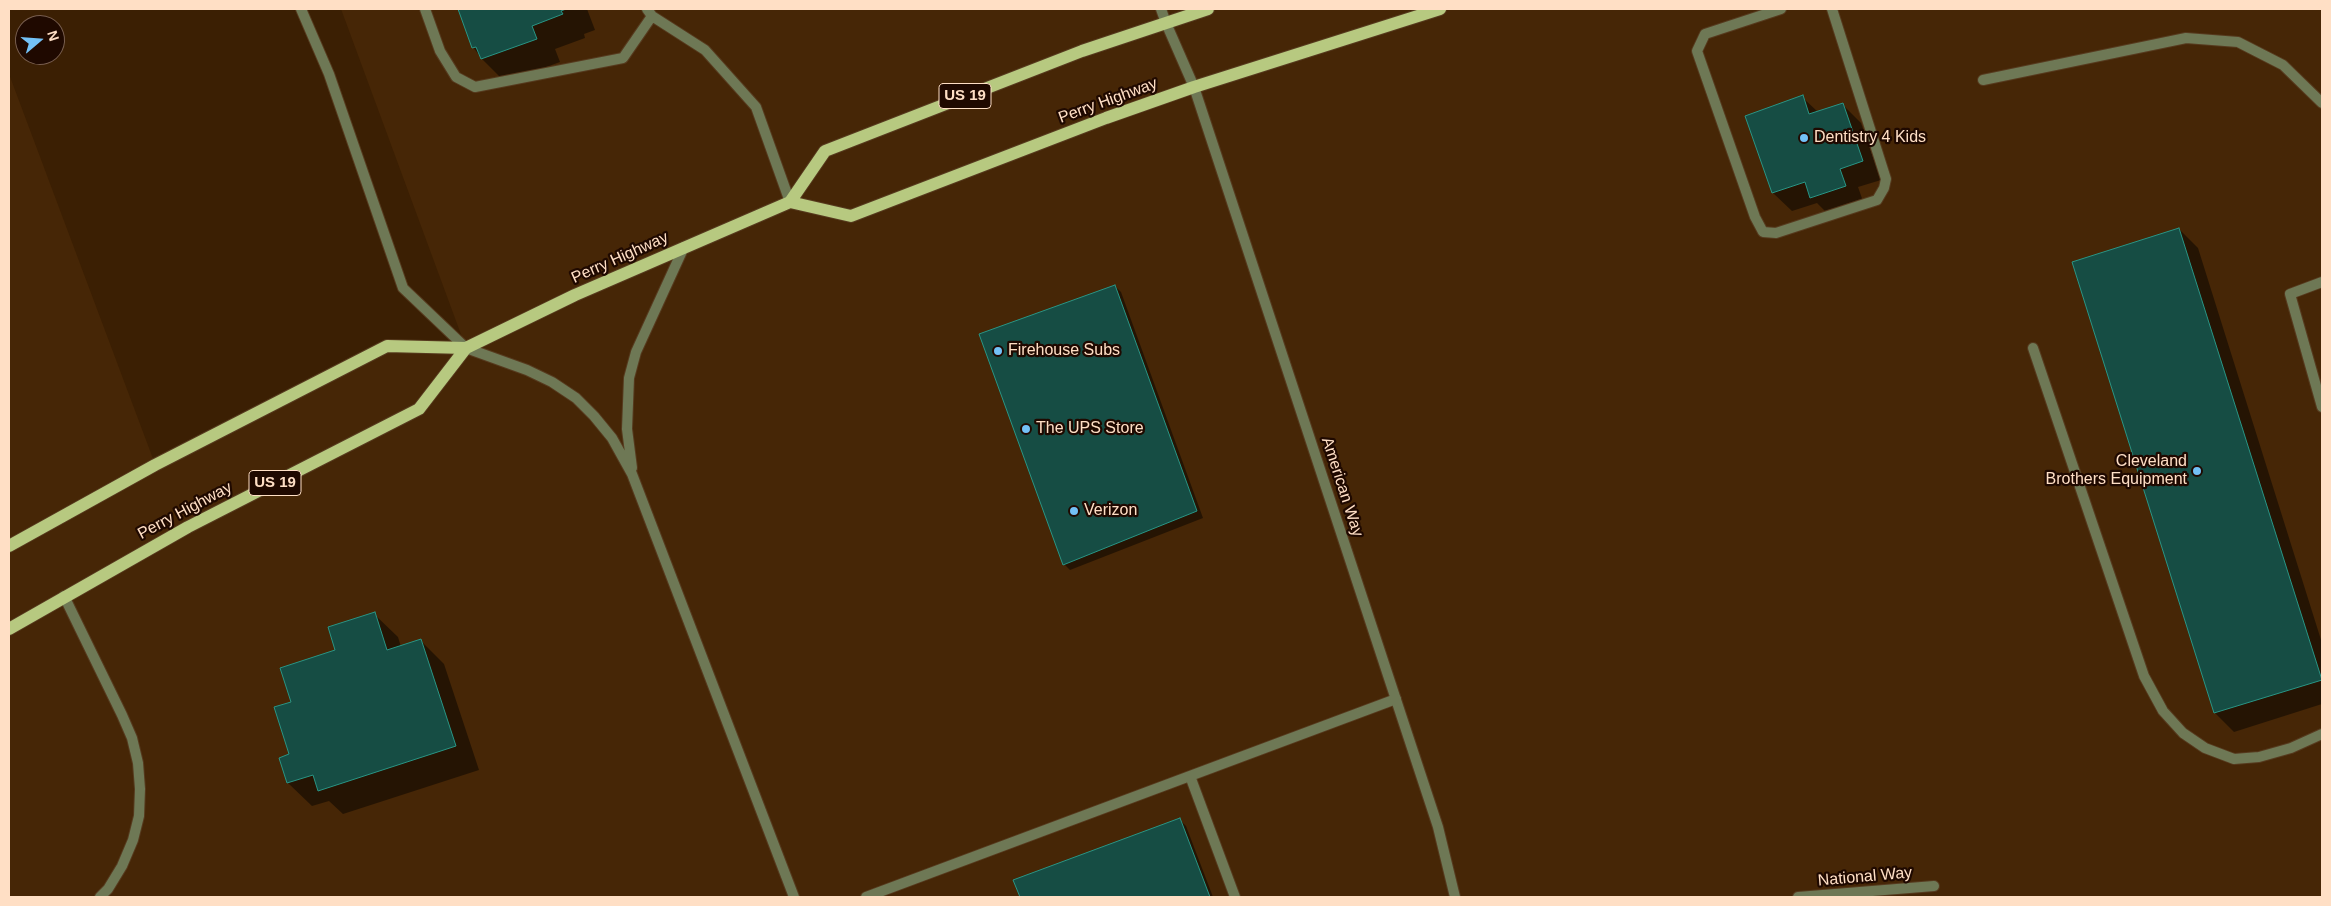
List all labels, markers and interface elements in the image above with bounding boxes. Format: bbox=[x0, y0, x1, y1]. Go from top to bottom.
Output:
north arrow bbox=[15, 15, 65, 65]
text: N bbox=[44, 28, 62, 43]
street label: Perry Highway bbox=[1056, 74, 1160, 128]
road number: US 19 bbox=[939, 84, 991, 108]
place label: Dentistry 4 Kids bbox=[1814, 128, 1926, 148]
marker: Dentistry 4 Kids bbox=[1798, 132, 1810, 144]
street label: Perry Highway bbox=[569, 228, 671, 288]
place label: Firehouse Subs bbox=[1008, 341, 1120, 361]
marker: Firehouse Subs bbox=[992, 345, 1004, 357]
place label: The UPS Store bbox=[1036, 419, 1144, 439]
marker: The UPS Store bbox=[1020, 423, 1032, 435]
street label: American Way bbox=[1317, 435, 1367, 539]
place label: Cleveland Brothers Equipment bbox=[2046, 452, 2187, 490]
marker: Cleveland Brothers Equipment bbox=[2191, 465, 2203, 477]
road number: US 19 bbox=[249, 470, 301, 496]
street label: Perry Highway bbox=[135, 478, 235, 544]
place label: Verizon bbox=[1084, 501, 1137, 521]
marker: Verizon bbox=[1068, 505, 1080, 517]
street label: National Way bbox=[1817, 863, 1913, 891]

